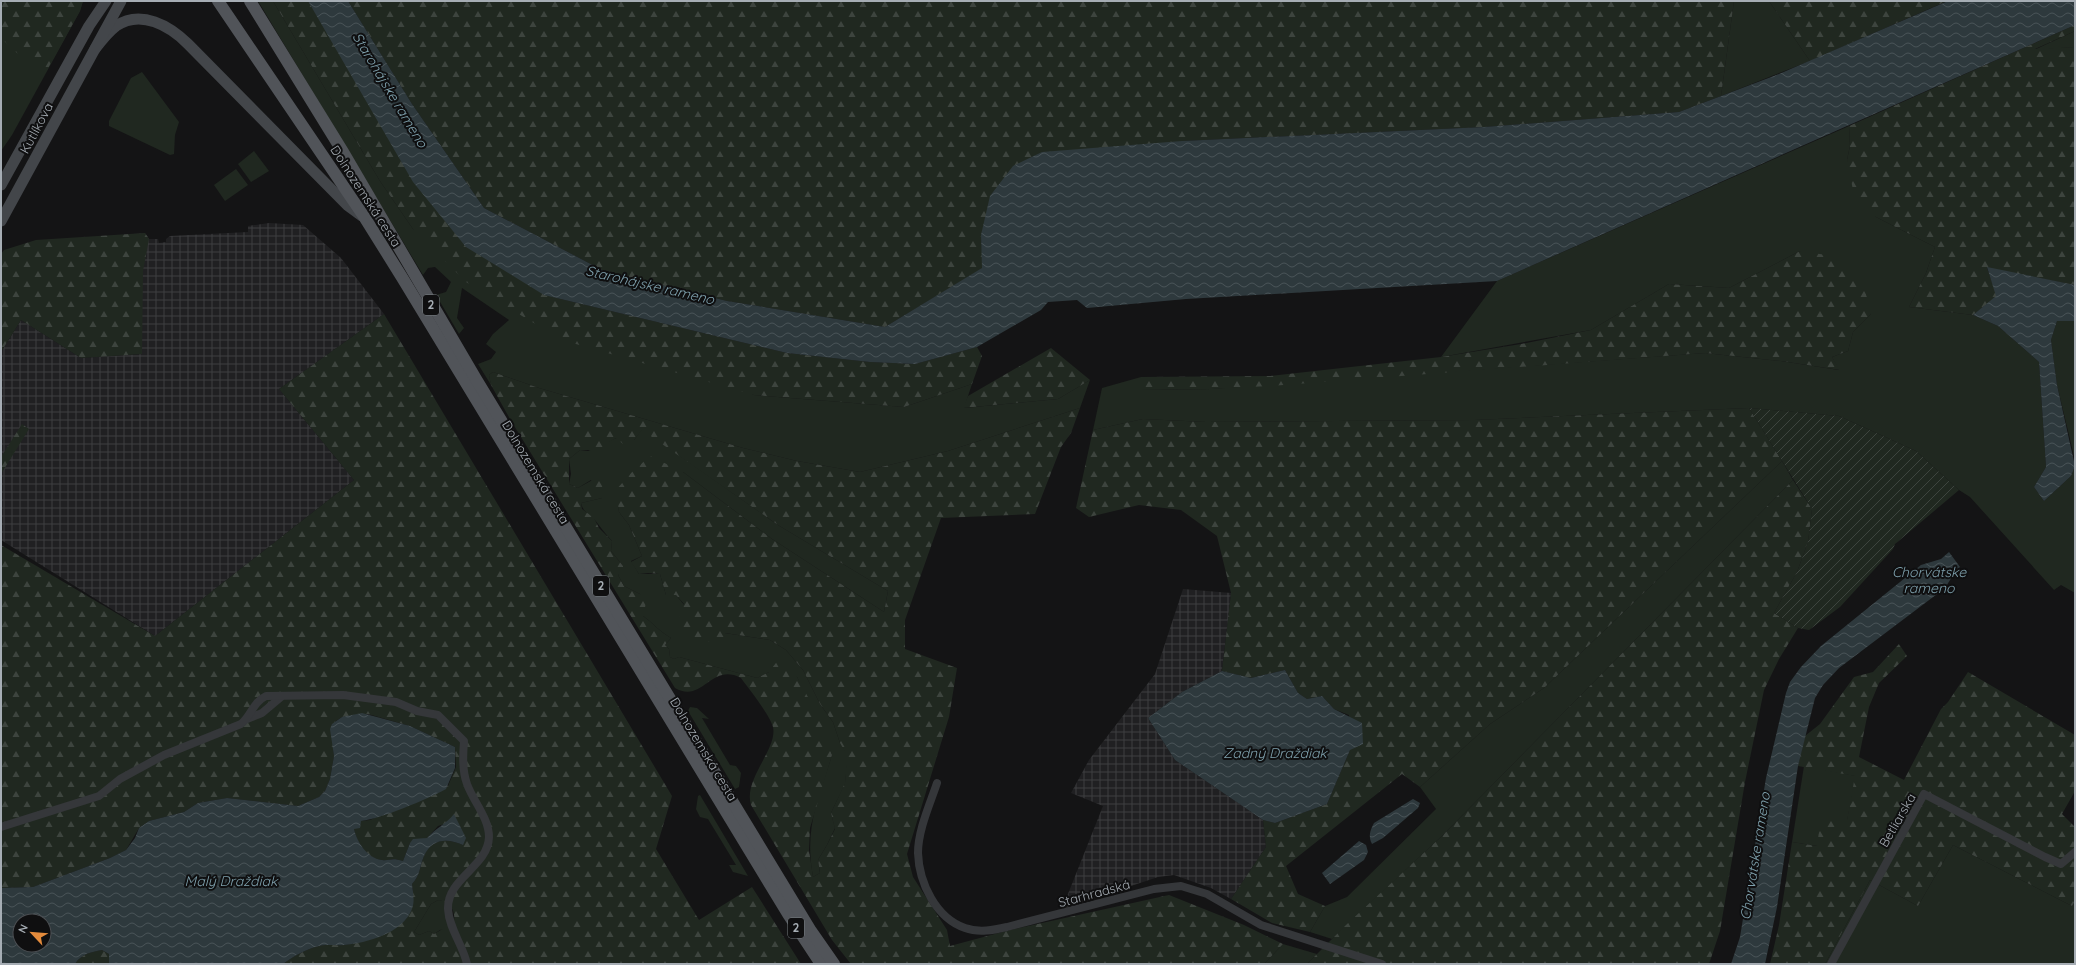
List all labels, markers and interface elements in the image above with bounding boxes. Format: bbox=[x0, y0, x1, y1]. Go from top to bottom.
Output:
water label: Starohájske rameno bbox=[348, 29, 432, 151]
street label: Kutlíkova bbox=[16, 100, 56, 156]
street label: Dolnozemská cesta bbox=[327, 142, 405, 250]
water label: Starohájske rameno bbox=[584, 261, 717, 309]
road number: 2 bbox=[423, 295, 439, 315]
street label: Dolnozemská cesta bbox=[499, 417, 573, 527]
water label: Chorvátske rameno bbox=[1892, 563, 1967, 597]
road number: 2 bbox=[593, 576, 609, 596]
street label: Dolnozemská cesta bbox=[667, 694, 741, 804]
water label: Zadný Draždiak bbox=[1223, 744, 1328, 762]
water label: Chorvátske rameno bbox=[1736, 790, 1774, 921]
street label: Betliarska bbox=[1875, 790, 1919, 850]
water label: Malý Draždiak bbox=[185, 872, 279, 890]
street label: Starhradská bbox=[1056, 876, 1132, 910]
north arrow bbox=[12, 913, 52, 953]
road number: 2 bbox=[788, 918, 804, 938]
text: N bbox=[15, 922, 31, 935]

